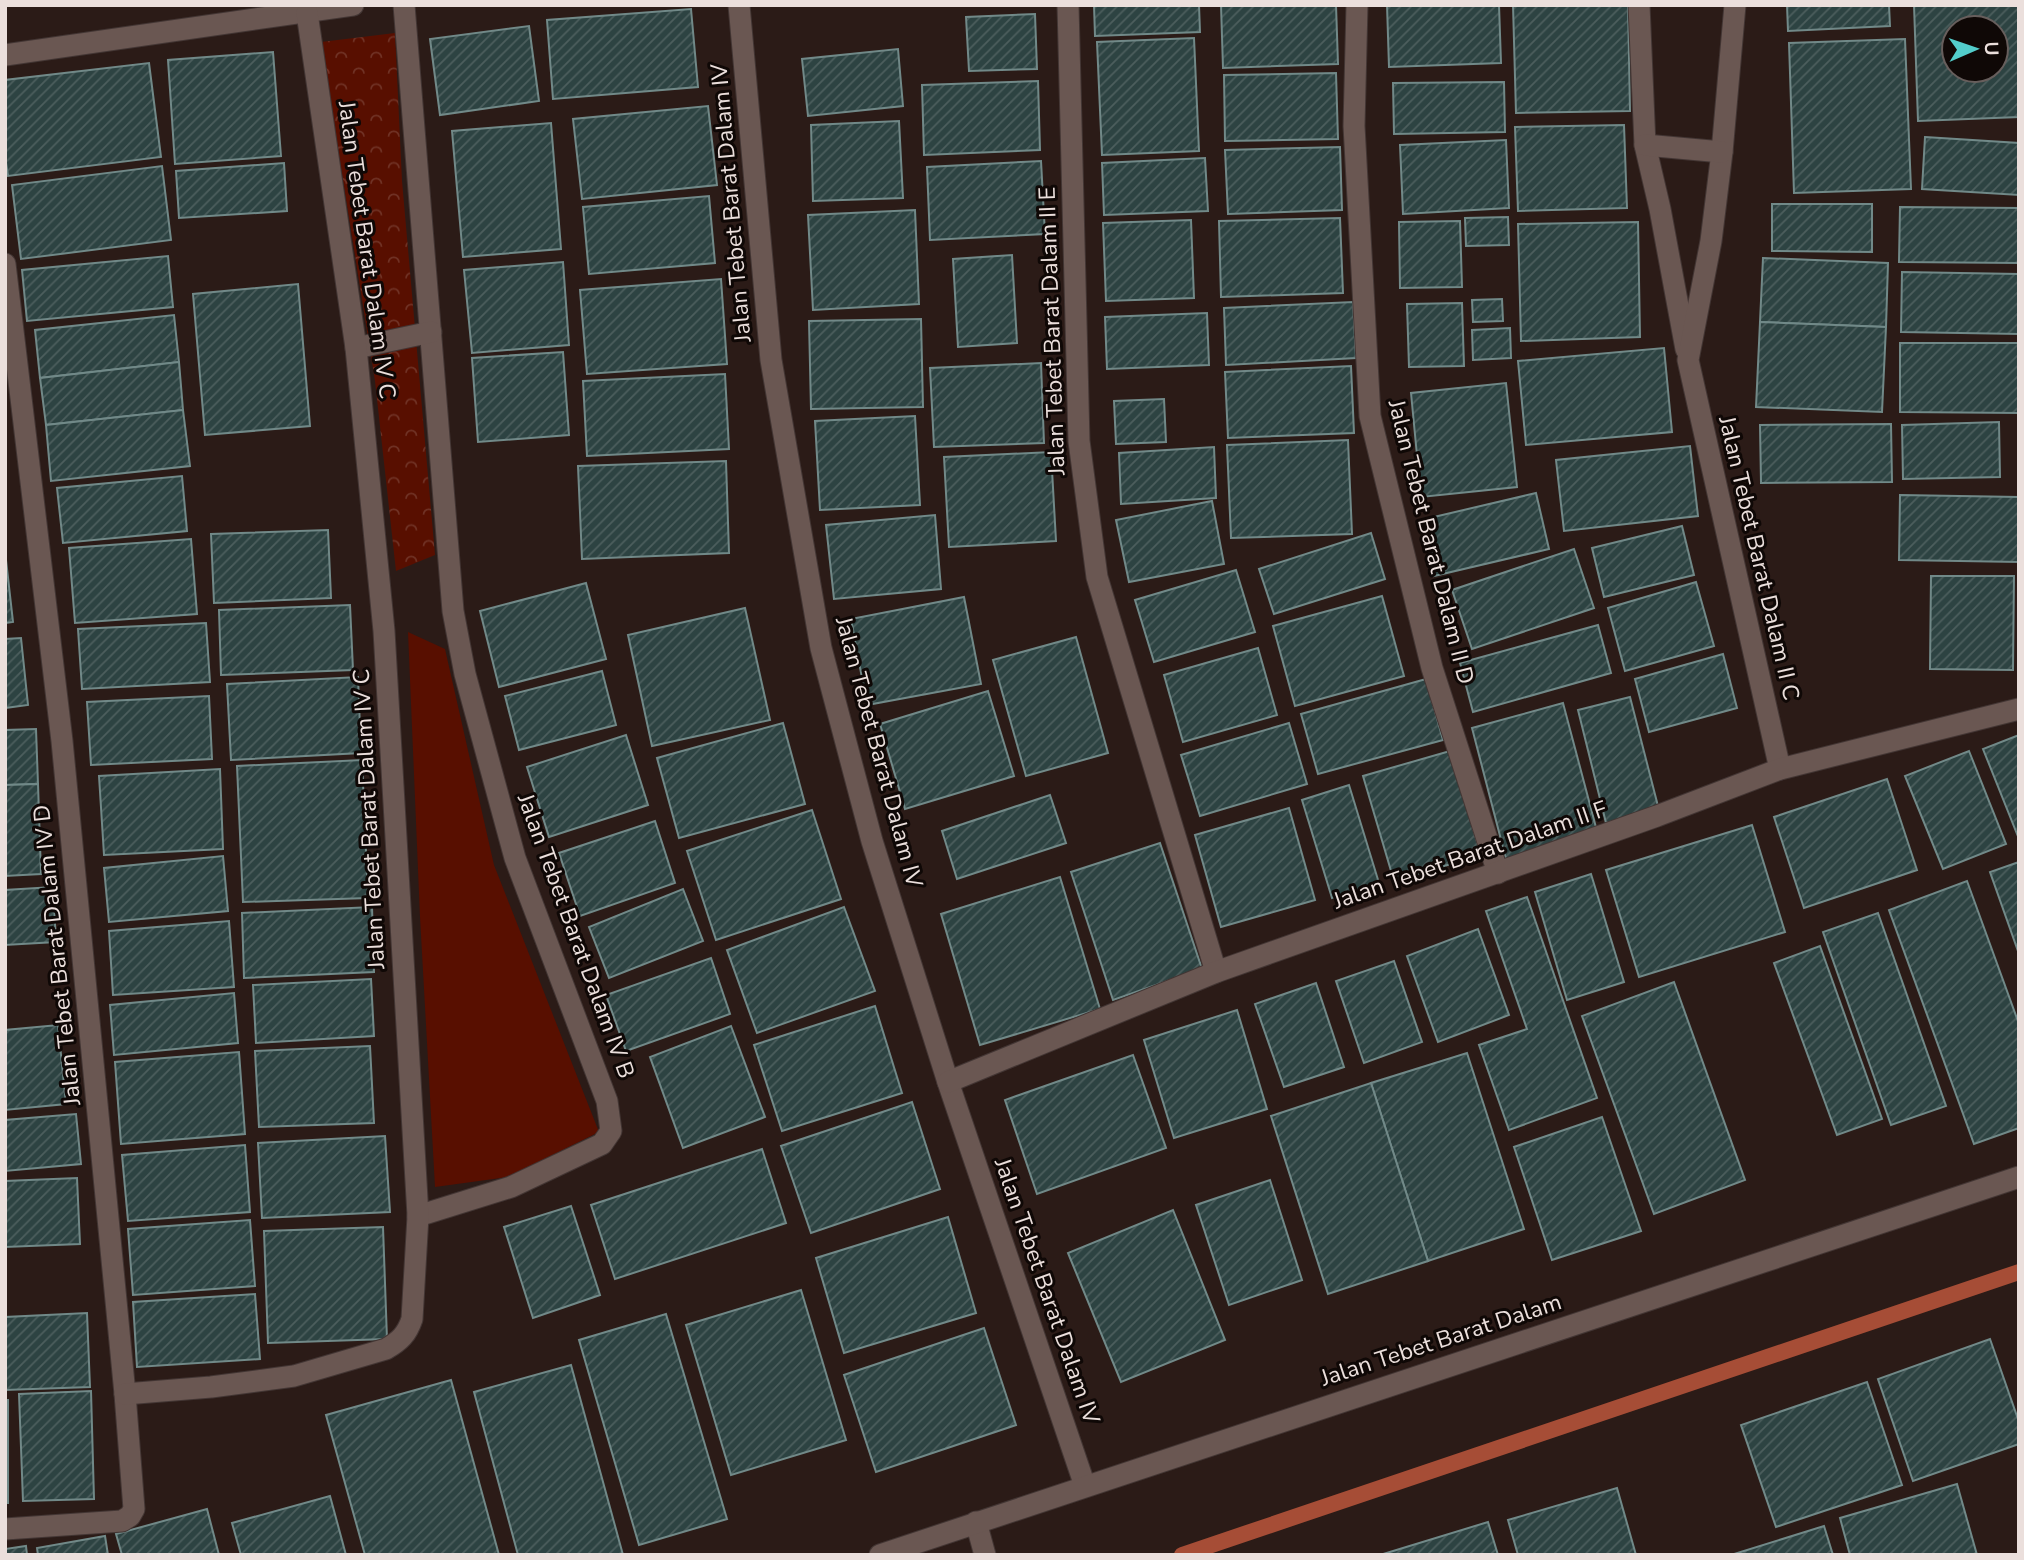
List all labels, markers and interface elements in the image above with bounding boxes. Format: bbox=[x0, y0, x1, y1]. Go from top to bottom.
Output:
north arrow bbox=[1940, 14, 2010, 84]
text: U bbox=[1978, 41, 2004, 56]
street label: Jalan Tebet Barat Dalam IV bbox=[703, 62, 759, 344]
street label: Jalan Tebet Barat Dalam IV C bbox=[331, 98, 403, 401]
street label: Jalan Tebet Barat Dalam II E bbox=[1031, 186, 1073, 477]
street label: Jalan Tebet Barat Dalam II D bbox=[1380, 396, 1481, 687]
street label: Jalan Tebet Barat Dalam II C bbox=[1711, 412, 1807, 703]
street label: Jalan Tebet Barat Dalam IV bbox=[828, 612, 930, 891]
street label: Jalan Tebet Barat Dalam IV C bbox=[346, 668, 392, 971]
street label: Jalan Tebet Barat Dalam IV B bbox=[510, 789, 642, 1083]
street label: Jalan Tebet Barat Dalam II F bbox=[1328, 793, 1611, 917]
street label: Jalan Tebet Barat Dalam IV D bbox=[26, 803, 88, 1108]
street label: Jalan Tebet Barat Dalam IV bbox=[987, 1153, 1107, 1428]
street label: Jalan Tebet Barat Dalam bbox=[1316, 1286, 1565, 1394]

